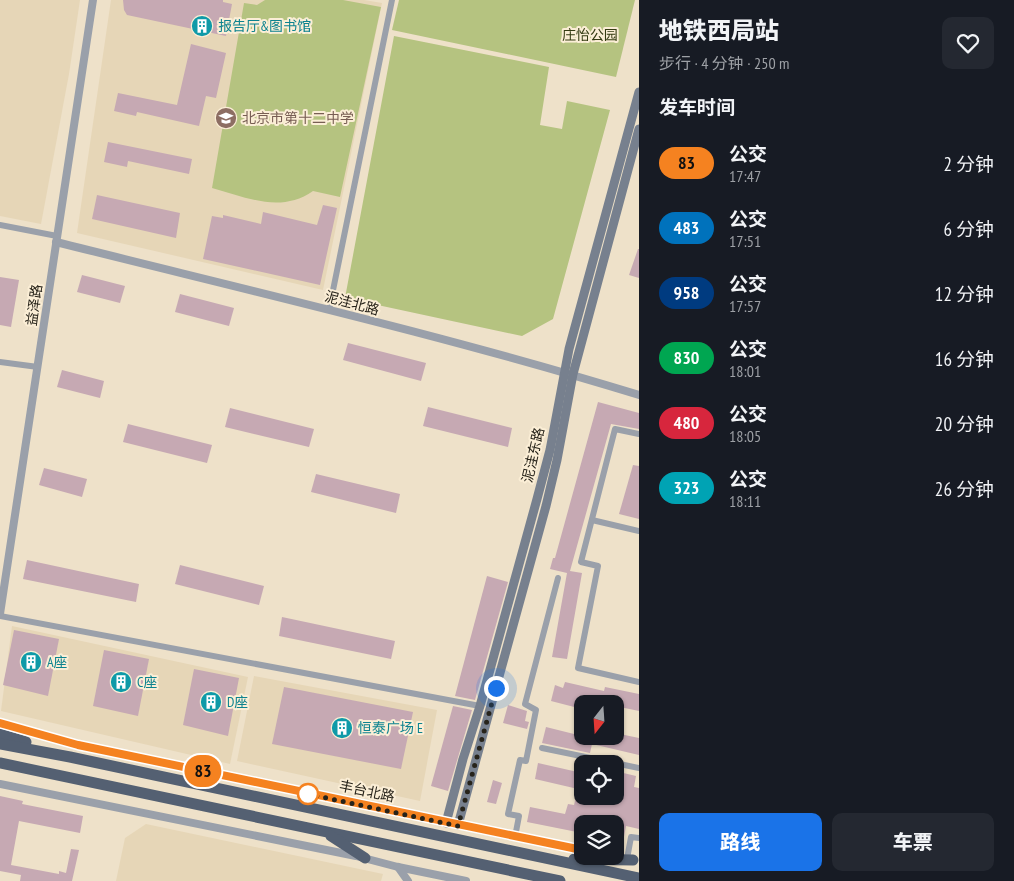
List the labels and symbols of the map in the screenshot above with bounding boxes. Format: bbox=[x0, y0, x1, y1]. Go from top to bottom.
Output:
building icon: 报告厅&图书馆 bbox=[190, 14, 214, 38]
place label: 报告厅&图书馆 bbox=[218, 17, 311, 35]
park label: 庄怡公园 bbox=[562, 26, 618, 44]
school or university icon: 北京市第十二中学 bbox=[214, 106, 238, 130]
place label: 北京市第十二中学 bbox=[242, 109, 354, 127]
street label: 益泽路 bbox=[22, 283, 46, 327]
street label: 泥洼北路 bbox=[323, 287, 381, 319]
street label: 泥洼东路 bbox=[518, 426, 548, 484]
building icon: A座 bbox=[19, 650, 43, 674]
place label: A座 bbox=[47, 653, 68, 671]
building icon: C座 bbox=[109, 670, 133, 694]
place label: C座 bbox=[137, 673, 157, 691]
your location bbox=[484, 676, 509, 701]
building icon: D座 bbox=[199, 690, 223, 714]
place label: D座 bbox=[227, 693, 248, 711]
north arrow bbox=[574, 695, 624, 745]
building icon: 恒泰广场 E bbox=[330, 716, 354, 740]
place label: 恒泰广场 E bbox=[358, 719, 423, 737]
line badge: 83 bbox=[180, 755, 226, 787]
street label: 丰台北路 bbox=[338, 776, 396, 806]
unlabelled marker bbox=[297, 783, 319, 805]

